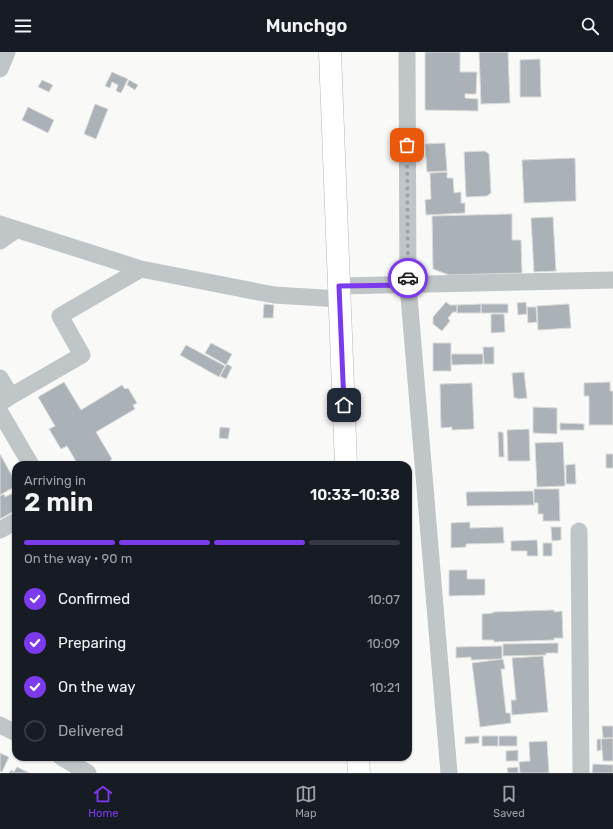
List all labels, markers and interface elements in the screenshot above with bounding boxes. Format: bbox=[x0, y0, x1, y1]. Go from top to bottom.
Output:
icon: menu bbox=[12, 15, 34, 37]
text: Munchgo bbox=[266, 15, 347, 37]
icon: search bbox=[579, 15, 601, 37]
pin bbox=[390, 128, 424, 162]
icon: bag bbox=[396, 134, 418, 156]
courier bbox=[388, 258, 428, 298]
icon: car bbox=[397, 267, 419, 289]
pin bbox=[327, 388, 361, 422]
icon: home bbox=[333, 394, 355, 416]
text: Arriving in bbox=[24, 473, 86, 488]
text: 10:33–10:38 bbox=[310, 486, 400, 504]
text: 2 min bbox=[24, 487, 93, 518]
text: On the way · 90 m bbox=[24, 551, 132, 566]
icon: check bbox=[24, 588, 46, 610]
text: Confirmed bbox=[58, 590, 130, 608]
text: 10:07 bbox=[368, 592, 400, 607]
icon: check bbox=[24, 632, 46, 654]
text: Preparing bbox=[58, 634, 126, 652]
text: 10:09 bbox=[367, 636, 400, 651]
icon: check bbox=[24, 676, 46, 698]
text: On the way bbox=[58, 678, 136, 696]
text: 10:21 bbox=[370, 680, 400, 695]
text: Delivered bbox=[58, 722, 123, 740]
tab: Home bbox=[88, 783, 118, 820]
tab: Map bbox=[295, 783, 317, 820]
tab: Saved bbox=[493, 783, 525, 820]

